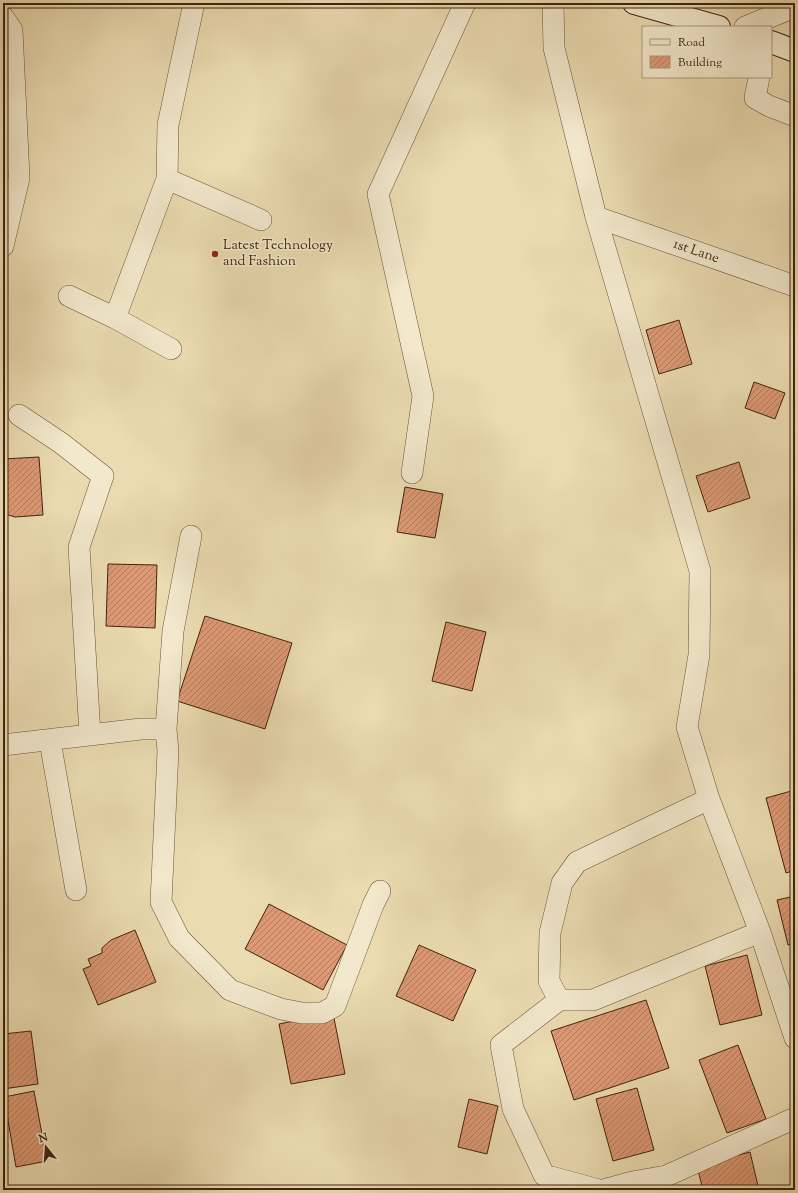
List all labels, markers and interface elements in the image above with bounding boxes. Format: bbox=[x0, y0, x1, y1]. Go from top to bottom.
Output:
legend bbox=[642, 26, 772, 78]
text: Road bbox=[678, 34, 705, 52]
text: Building bbox=[678, 54, 722, 72]
street label: 1st Lane bbox=[670, 235, 722, 269]
place label: Latest Technology and Fashion bbox=[223, 236, 333, 272]
marker: Latest Technology and Fashion bbox=[210, 249, 220, 259]
north arrow bbox=[26, 1127, 66, 1167]
text: N bbox=[36, 1129, 50, 1148]

